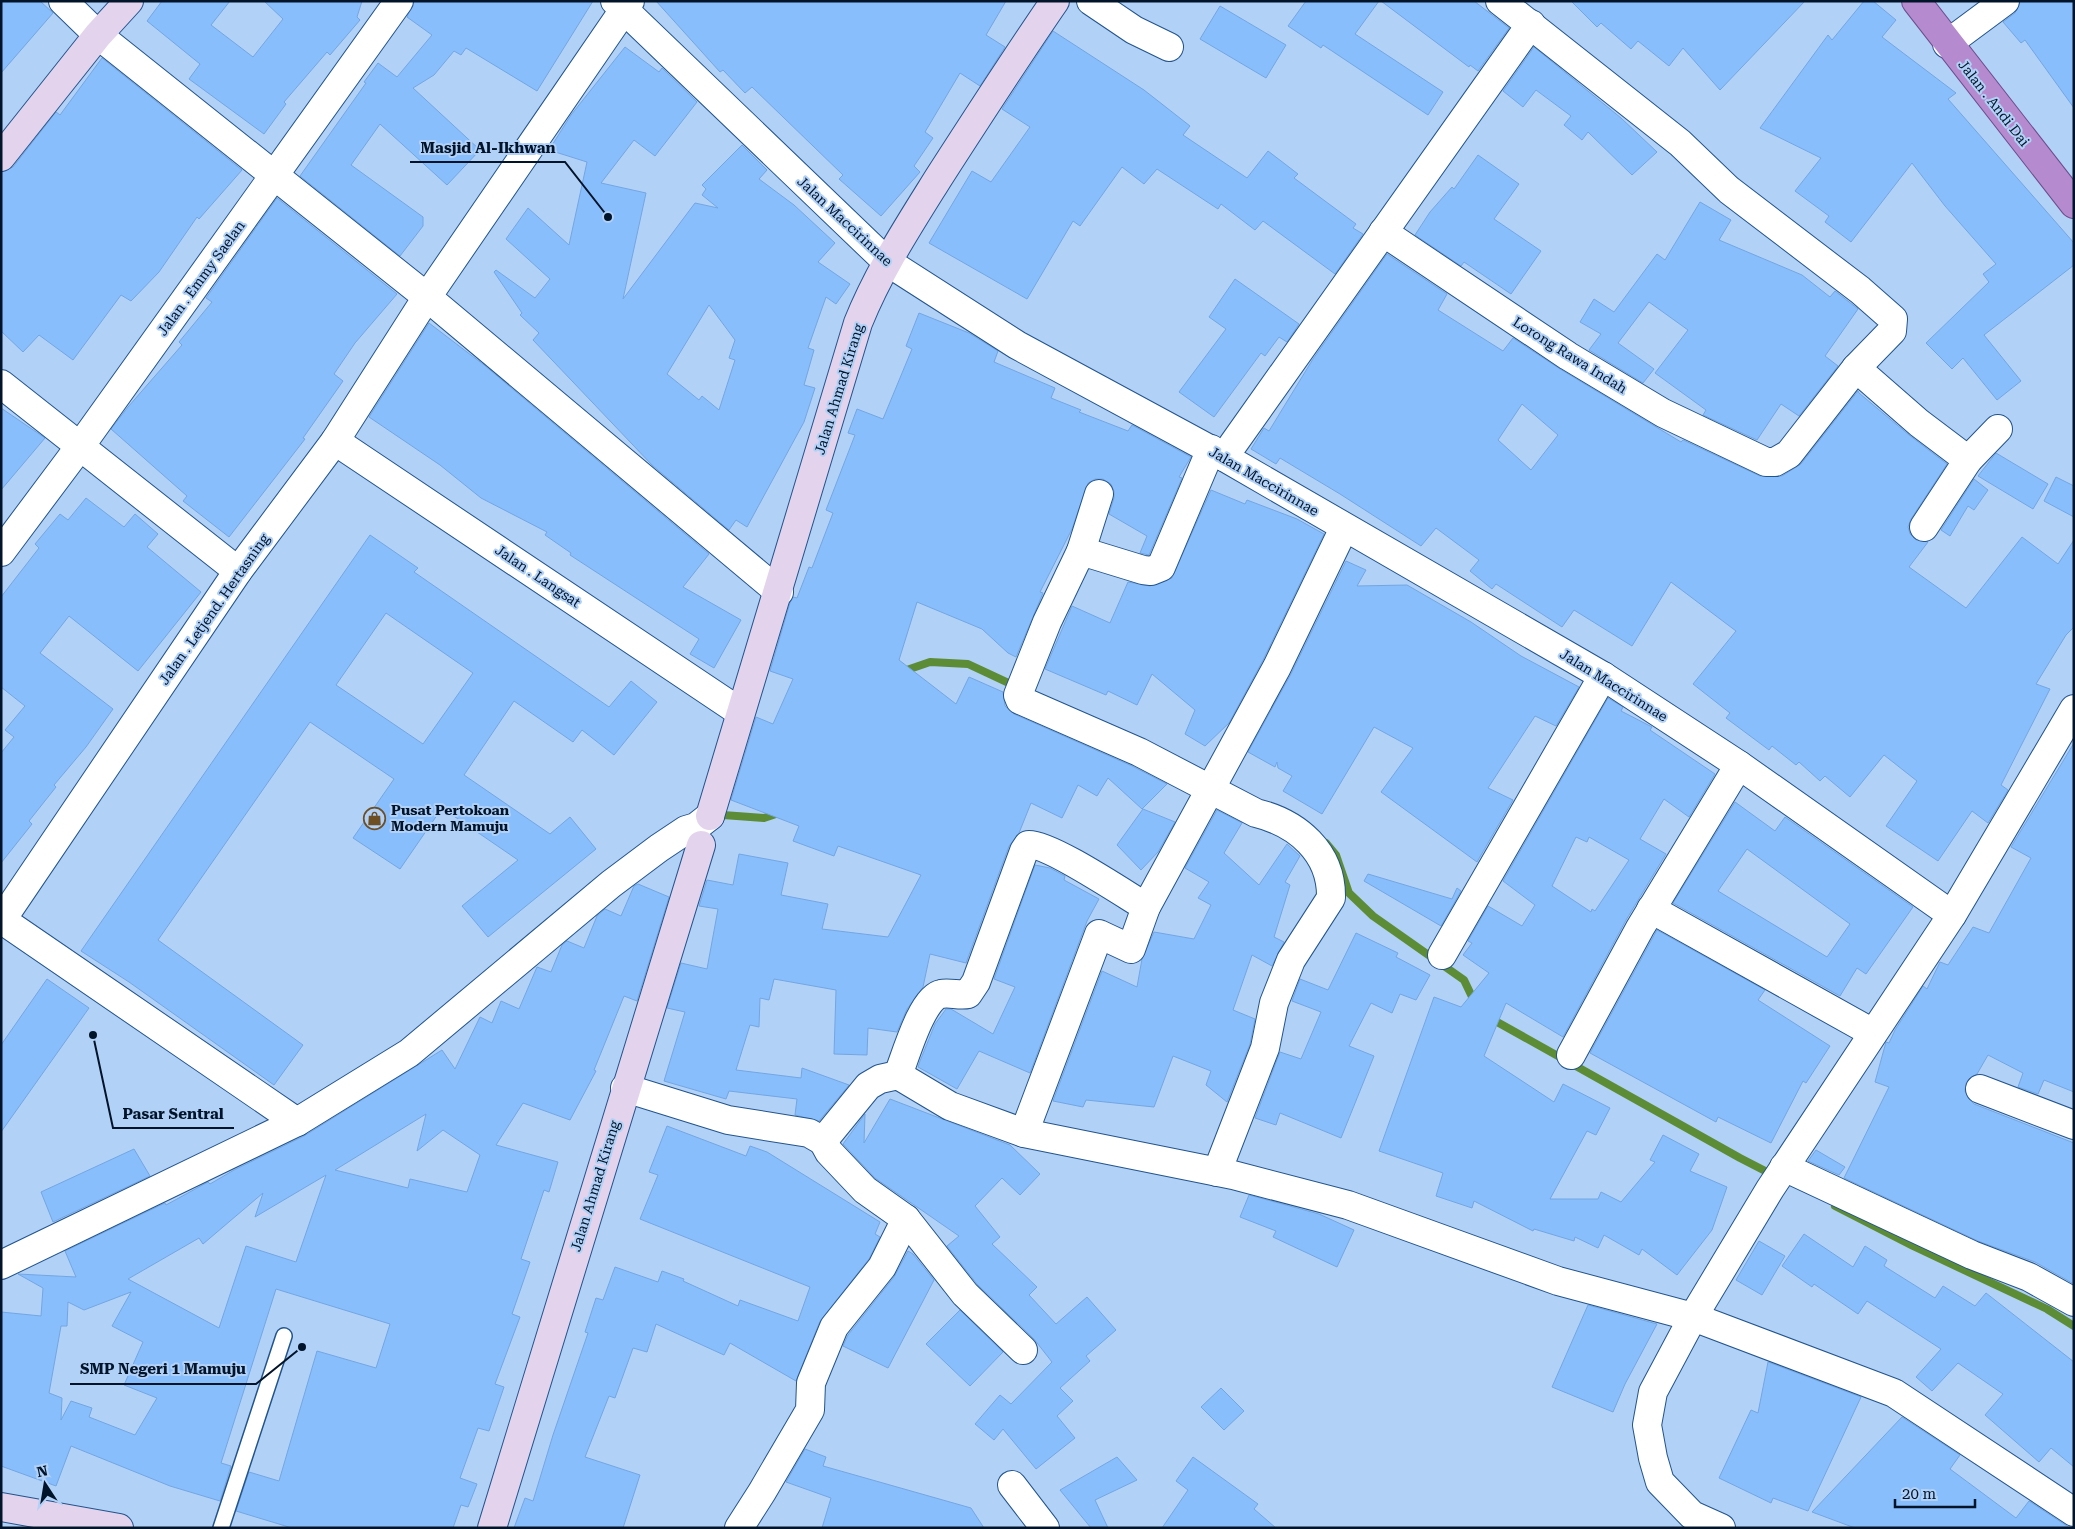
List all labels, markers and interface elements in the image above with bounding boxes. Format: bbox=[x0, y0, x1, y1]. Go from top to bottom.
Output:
street label: Jalan . Andi Dai bbox=[1955, 57, 2033, 150]
callout: Masjid Al-Ikhwan bbox=[410, 132, 565, 162]
text: Masjid Al-Ikhwan bbox=[420, 139, 556, 157]
street label: Jalan Maccirinnae bbox=[794, 173, 896, 269]
street label: Jalan . Emmy Saelan bbox=[154, 218, 248, 338]
street label: Lorong Rawa Indah bbox=[1510, 313, 1630, 397]
street label: Jalan Ahmad Kirang bbox=[811, 321, 867, 456]
street label: Jalan Maccirinnae bbox=[1206, 443, 1322, 519]
street label: Jalan . Letjend. Hertasning bbox=[156, 530, 272, 688]
street label: Jalan . Langsat bbox=[492, 542, 584, 610]
street label: Jalan Maccirinnae bbox=[1557, 645, 1671, 725]
place label: Pusat Pertokoan Modern Mamuju bbox=[391, 802, 510, 834]
shop icon: Pusat Pertokoan Modern Mamuju bbox=[363, 806, 387, 830]
callout: Pasar Sentral bbox=[113, 1098, 234, 1128]
text: Pasar Sentral bbox=[122, 1105, 224, 1123]
street label: Jalan Ahmad Kirang bbox=[567, 1118, 623, 1253]
callout: SMP Negeri 1 Mamuju bbox=[70, 1354, 256, 1384]
text: SMP Negeri 1 Mamuju bbox=[80, 1360, 246, 1378]
north arrow bbox=[20, 1459, 70, 1509]
text: N bbox=[35, 1462, 49, 1480]
scale bar bbox=[1895, 1476, 1975, 1508]
text: 20 m bbox=[1902, 1485, 1937, 1503]

